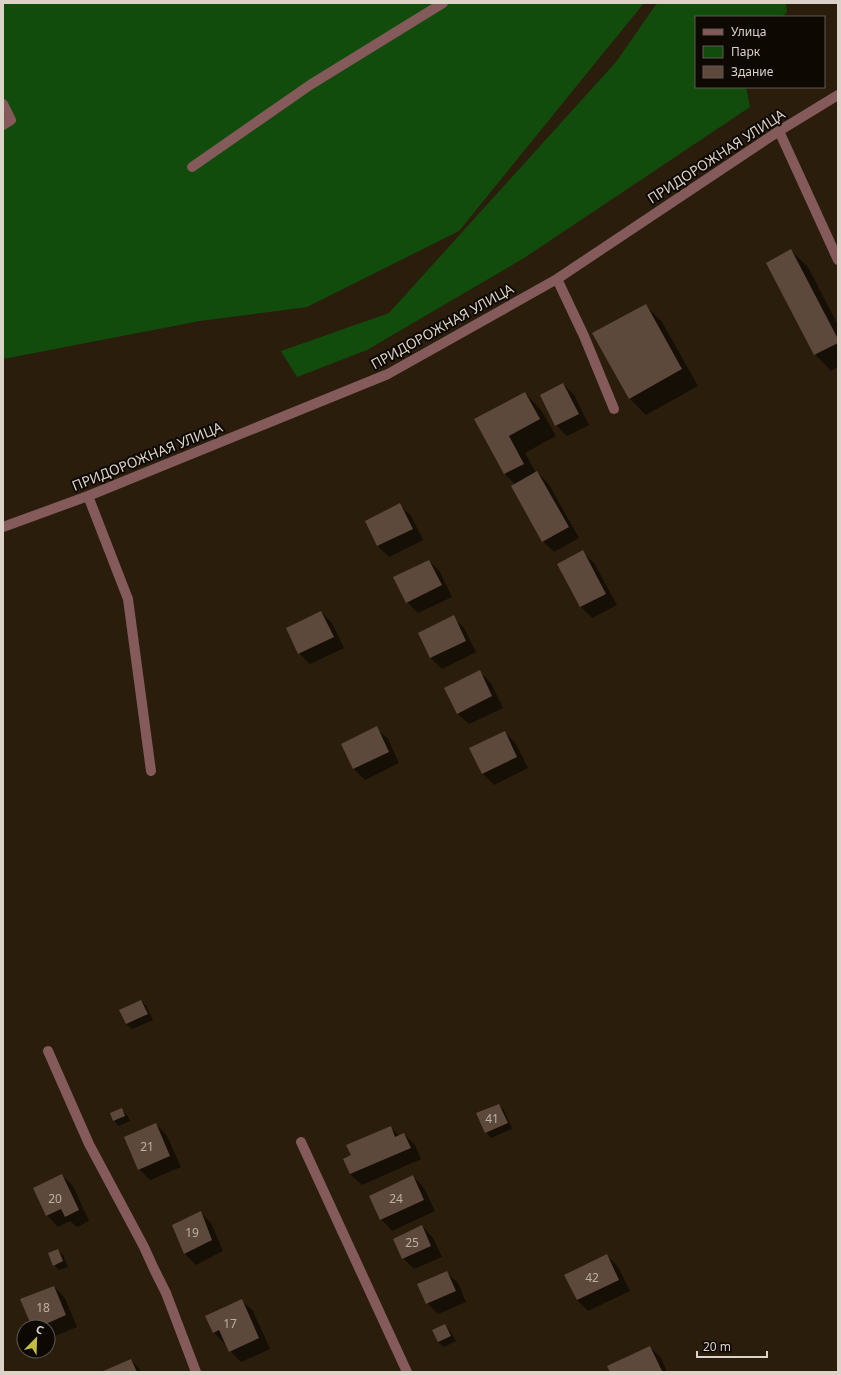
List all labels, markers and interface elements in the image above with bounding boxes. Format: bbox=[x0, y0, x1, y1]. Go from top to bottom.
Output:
legend bbox=[695, 16, 825, 88]
text: Улица bbox=[731, 23, 766, 40]
text: Парк bbox=[731, 43, 761, 60]
text: Здание bbox=[731, 63, 774, 80]
street label: ПРИДОРОЖНАЯ УЛИЦА bbox=[643, 104, 789, 208]
street label: ПРИДОРОЖНАЯ УЛИЦА bbox=[367, 279, 517, 373]
street label: ПРИДОРОЖНАЯ УЛИЦА bbox=[69, 417, 225, 495]
house number: 41 bbox=[485, 1110, 499, 1127]
house number: 21 bbox=[140, 1138, 154, 1155]
house number: 20 bbox=[48, 1190, 62, 1207]
house number: 24 bbox=[389, 1190, 403, 1207]
house number: 19 bbox=[185, 1224, 199, 1241]
house number: 25 bbox=[405, 1234, 419, 1251]
house number: 42 bbox=[585, 1269, 599, 1286]
house number: 18 bbox=[36, 1299, 50, 1316]
house number: 17 bbox=[223, 1315, 237, 1332]
north arrow bbox=[16, 1319, 56, 1359]
text: С bbox=[34, 1321, 46, 1338]
scale bar bbox=[697, 1333, 767, 1359]
text: 20 m bbox=[703, 1338, 731, 1355]

